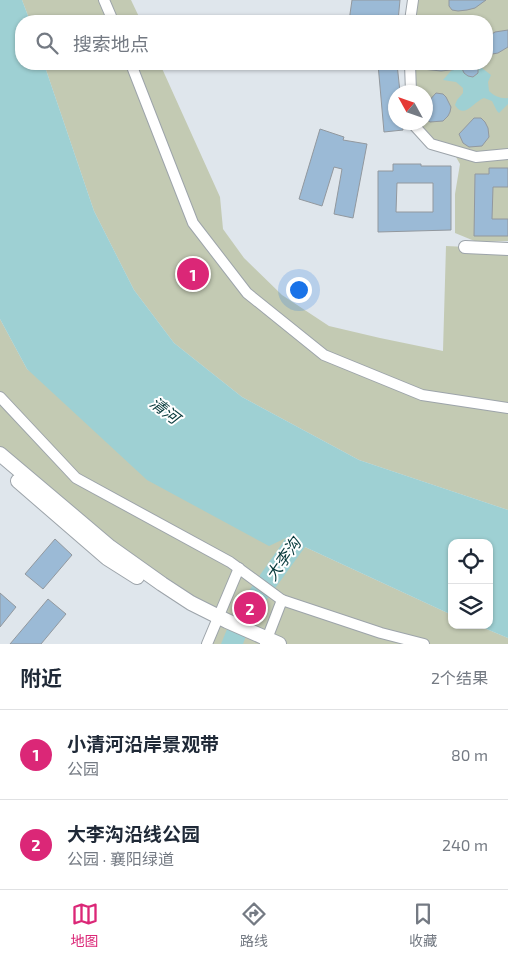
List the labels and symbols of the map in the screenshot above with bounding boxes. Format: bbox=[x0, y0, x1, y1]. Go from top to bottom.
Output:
north arrow bbox=[388, 85, 433, 130]
pin: 1 bbox=[177, 255, 209, 293]
your location bbox=[286, 277, 312, 303]
water label: 清河 bbox=[147, 392, 186, 429]
water label: 大李沟 bbox=[261, 532, 305, 584]
pin: 2 bbox=[234, 589, 266, 627]

